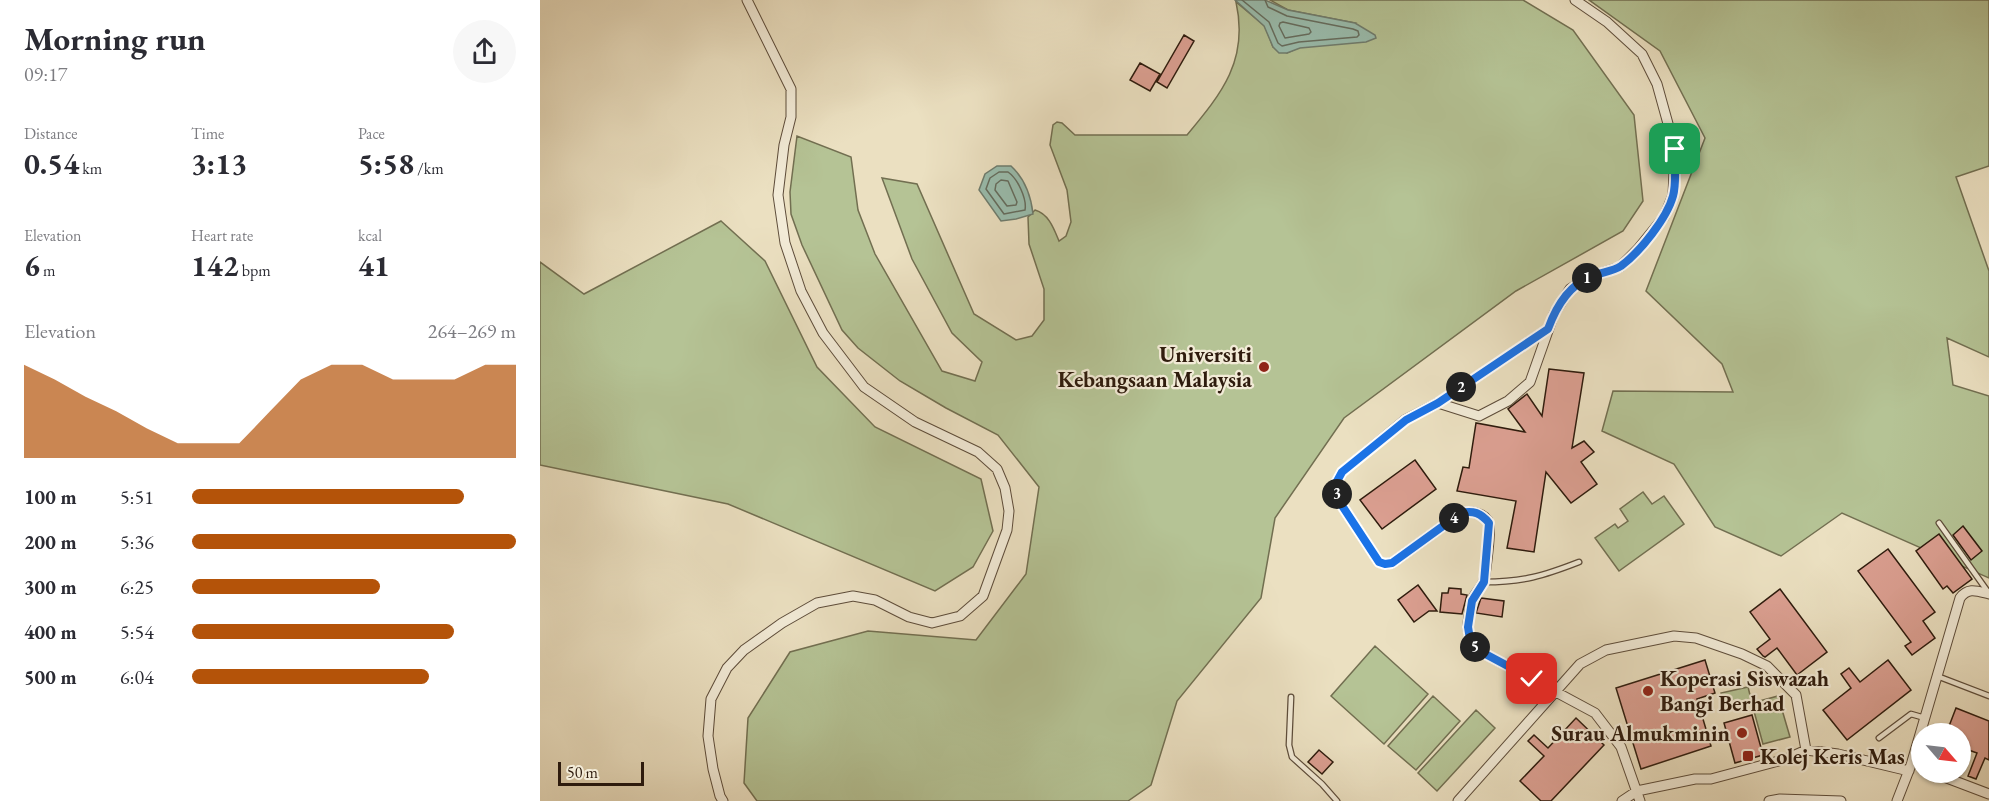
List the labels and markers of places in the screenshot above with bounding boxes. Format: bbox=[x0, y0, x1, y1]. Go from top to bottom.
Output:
pin bbox=[1649, 123, 1700, 174]
pin: 1 bbox=[1572, 263, 1602, 293]
place label: Universiti Kebangsaan Malaysia bbox=[1058, 340, 1252, 394]
marker: Universiti Kebangsaan Malaysia bbox=[1257, 360, 1271, 374]
pin: 2 bbox=[1446, 372, 1476, 402]
pin: 3 bbox=[1322, 479, 1352, 509]
pin: 4 bbox=[1439, 503, 1469, 533]
pin: 5 bbox=[1460, 632, 1490, 662]
pin bbox=[1506, 653, 1557, 704]
place label: Koperasi Siswazah Bangi Berhad bbox=[1660, 664, 1829, 718]
marker: Koperasi Siswazah Bangi Berhad bbox=[1641, 684, 1655, 698]
place label: Surau Almukminin bbox=[1551, 719, 1731, 748]
marker: Surau Almukminin bbox=[1735, 726, 1749, 740]
place label: Kolej Keris Mas bbox=[1760, 742, 1905, 771]
marker: Kolej Keris Mas bbox=[1741, 749, 1755, 763]

